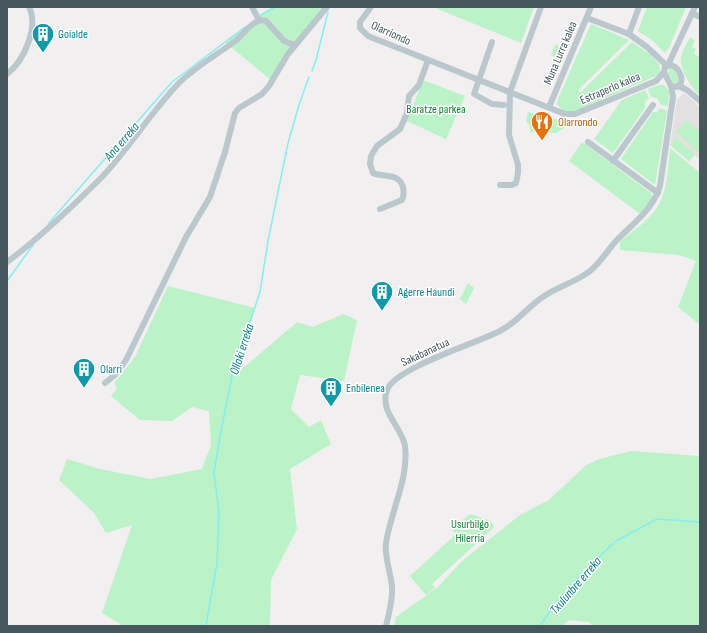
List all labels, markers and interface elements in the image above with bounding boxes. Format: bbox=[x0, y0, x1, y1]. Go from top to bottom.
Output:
street label: Olarriondo bbox=[369, 18, 413, 49]
street label: Muna Lurra kalea bbox=[540, 19, 581, 87]
building icon: Goialde bbox=[30, 21, 56, 54]
place label: Goialde bbox=[58, 27, 88, 42]
street label: Estraperlo kalea bbox=[578, 69, 643, 108]
park label: Baratze parkea bbox=[406, 102, 466, 117]
restaurant icon: Olarrondo bbox=[529, 109, 555, 142]
place label: Olarrondo bbox=[558, 115, 598, 130]
water label: Ana erreka bbox=[100, 119, 143, 165]
building icon: Agerre Haundi bbox=[369, 279, 395, 312]
place label: Agerre Haundi bbox=[397, 285, 454, 300]
water label: Olloki erreka bbox=[226, 321, 258, 377]
street label: Sakabanatua bbox=[399, 335, 452, 370]
building icon: Olarri bbox=[71, 356, 97, 389]
place label: Olarri bbox=[100, 362, 122, 377]
building icon: Enbilenea bbox=[318, 375, 344, 408]
place label: Enbilenea bbox=[346, 381, 385, 396]
park label: Usurbilgo Hilerria bbox=[451, 517, 489, 546]
water label: Txulunbre erreka bbox=[546, 553, 606, 618]

